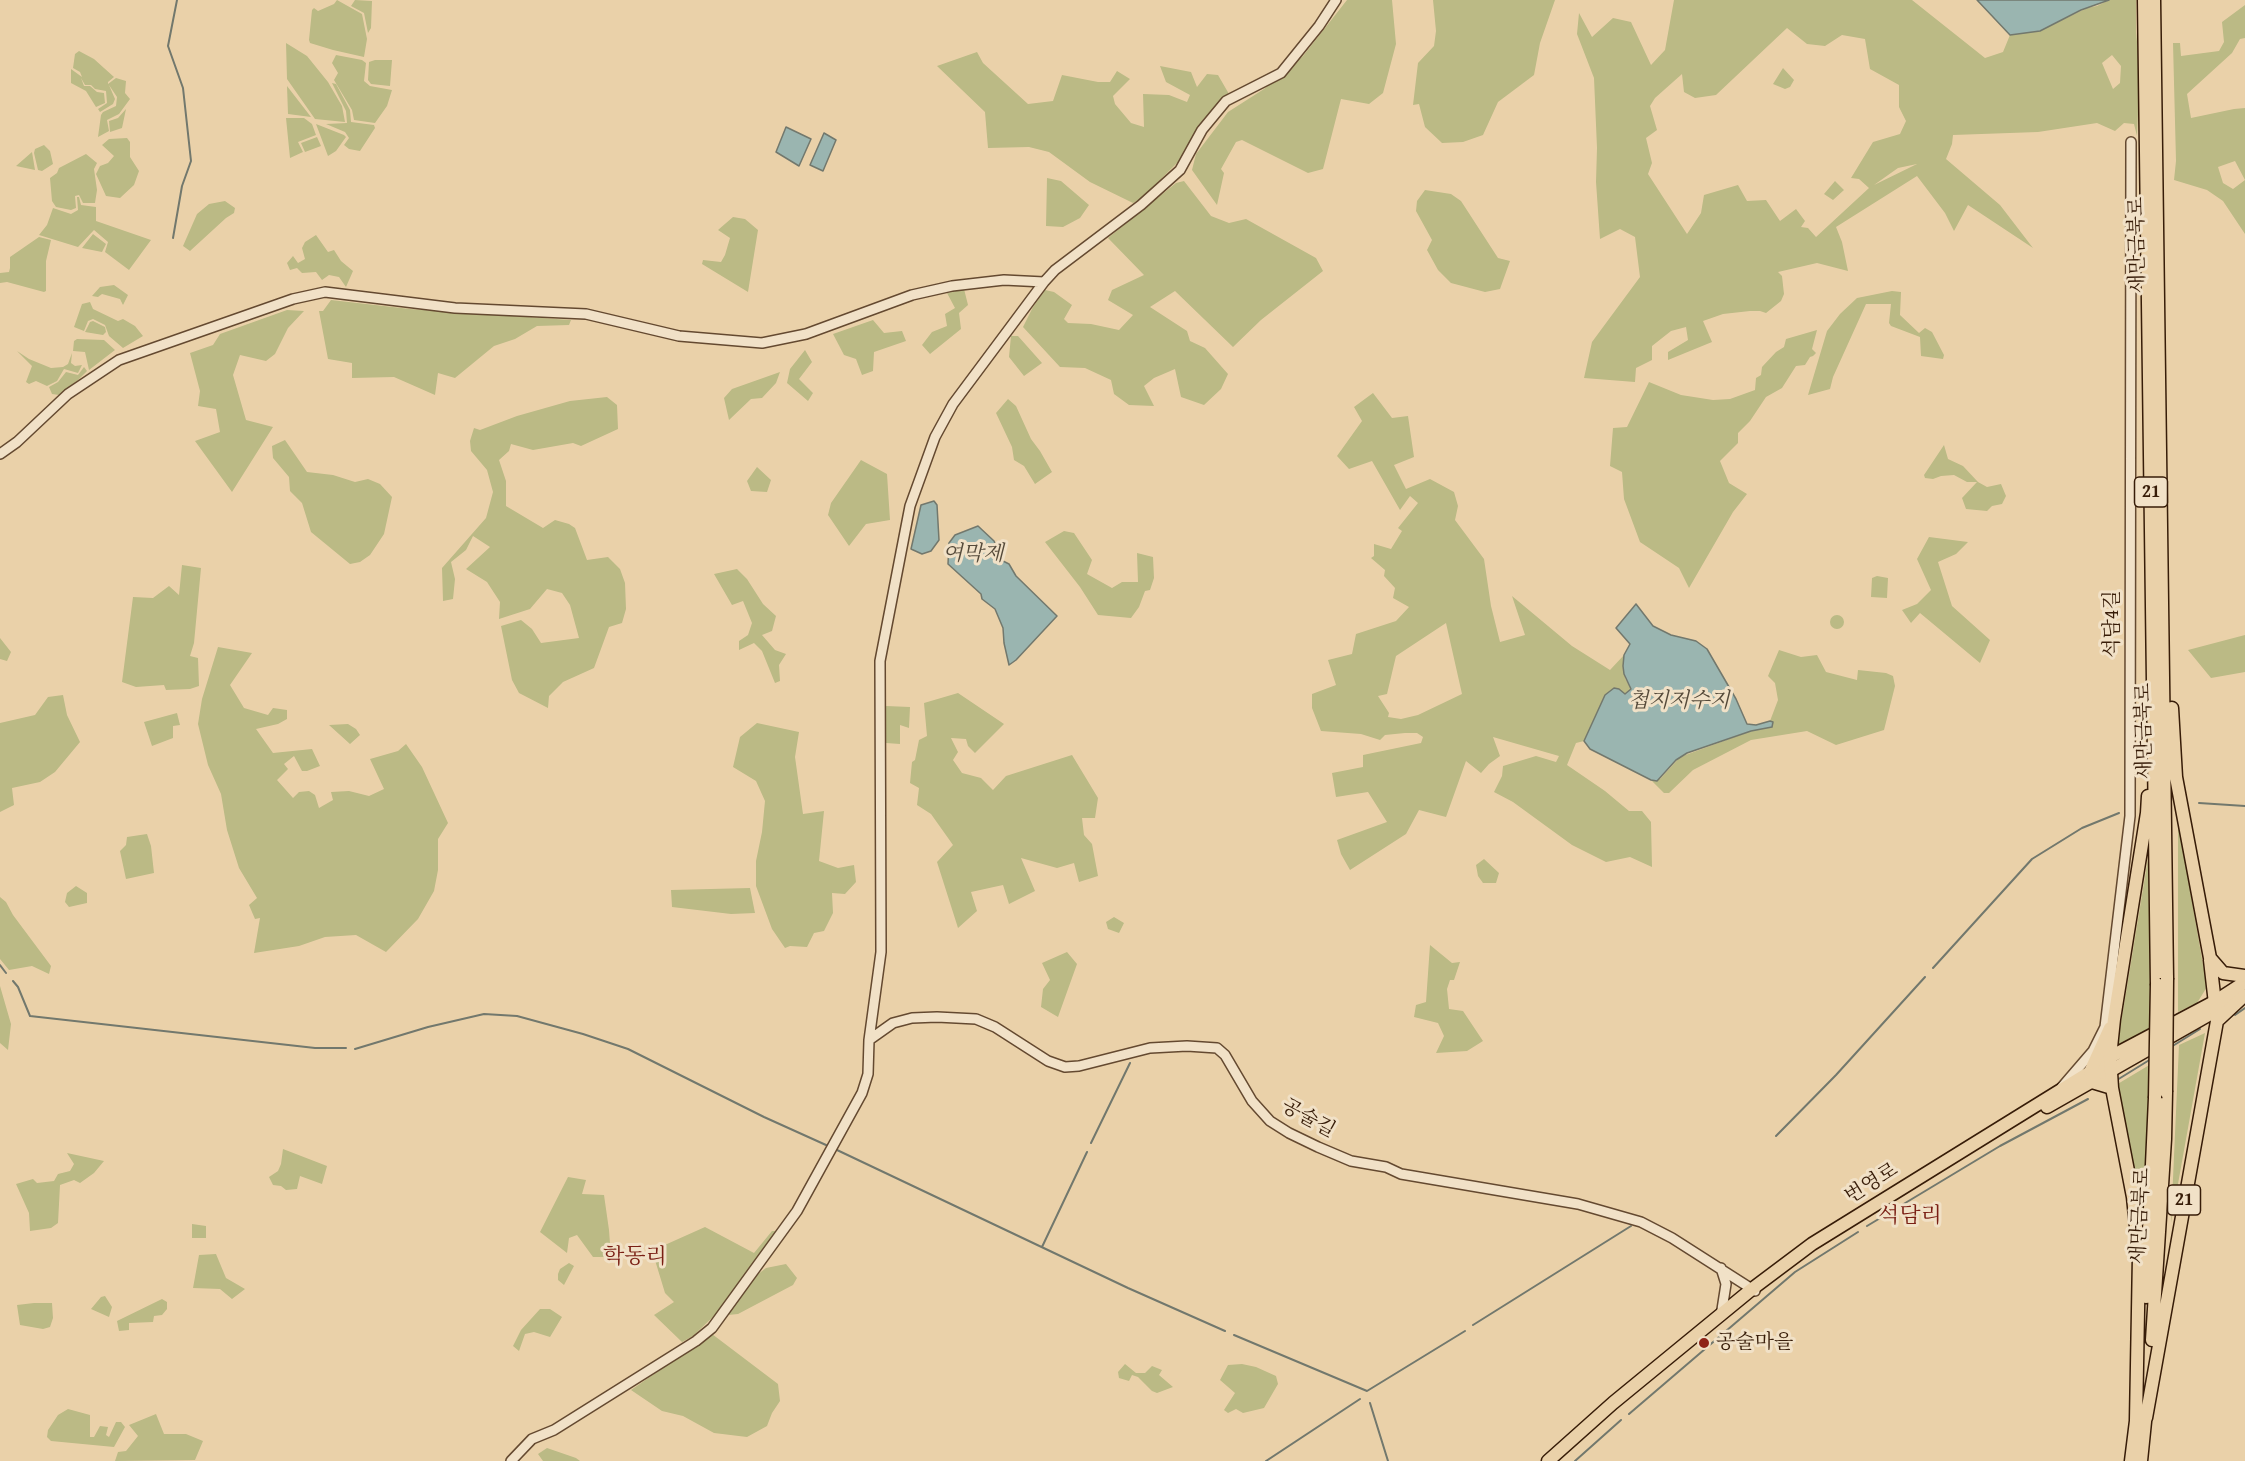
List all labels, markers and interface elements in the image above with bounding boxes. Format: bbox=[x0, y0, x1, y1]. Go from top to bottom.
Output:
street label: 새만금북로 bbox=[2125, 196, 2151, 294]
road number: 21 bbox=[2134, 477, 2168, 507]
water label: 여막제 bbox=[943, 542, 1003, 568]
street label: 석담4길 bbox=[2101, 590, 2125, 658]
street label: 새만금북로 bbox=[2132, 682, 2158, 780]
water label: 첩지저수지 bbox=[1628, 689, 1730, 715]
street label: 공술길 bbox=[1277, 1094, 1339, 1144]
street label: 번영로 bbox=[1841, 1158, 1903, 1210]
street label: 새만금북로 bbox=[2126, 1167, 2156, 1265]
road number: 21 bbox=[2168, 1185, 2200, 1215]
district label: 석담리 bbox=[1878, 1203, 1942, 1229]
district label: 학동리 bbox=[603, 1244, 667, 1270]
place label: 공술마을 bbox=[1716, 1331, 1793, 1355]
marker: 공술마을 bbox=[1697, 1336, 1711, 1350]

